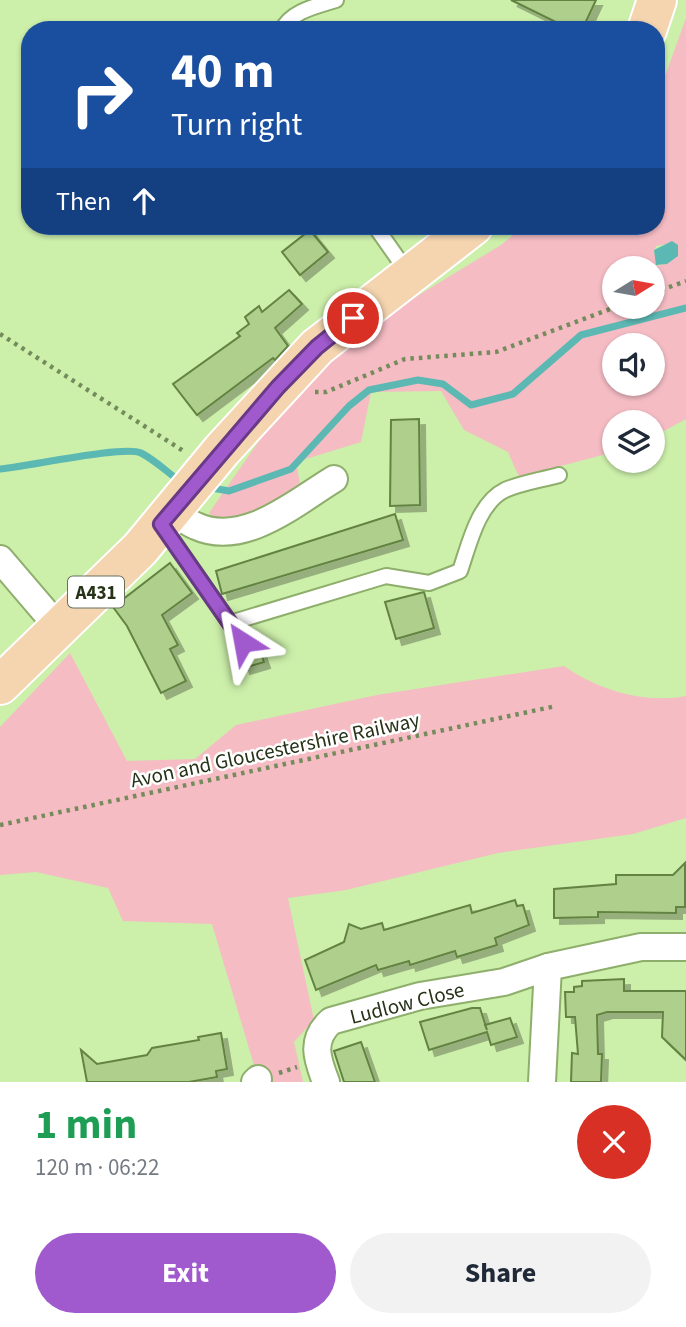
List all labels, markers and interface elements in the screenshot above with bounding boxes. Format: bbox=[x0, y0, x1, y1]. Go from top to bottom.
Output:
text: 40 m bbox=[171, 37, 275, 107]
icon: right bbox=[56, 49, 147, 140]
text: Turn right bbox=[171, 102, 302, 148]
icon: ahead bbox=[125, 182, 163, 220]
text: Then bbox=[56, 183, 111, 220]
north arrow bbox=[602, 256, 665, 318]
map controls bbox=[602, 256, 665, 473]
pin bbox=[323, 288, 383, 348]
icon: arrive bbox=[334, 299, 372, 337]
button: sound bbox=[602, 333, 665, 396]
button: layers bbox=[602, 410, 665, 473]
road number: A431 bbox=[68, 576, 124, 608]
position arrow bbox=[206, 605, 280, 679]
street label: Avon and Gloucestershire Railway bbox=[128, 705, 422, 795]
street label: Ludlow Close bbox=[347, 974, 467, 1032]
text: 1 min bbox=[35, 1095, 137, 1155]
button: close bbox=[577, 1105, 651, 1179]
text: 120 m · 06:22 bbox=[35, 1151, 159, 1184]
button: Exit bbox=[35, 1233, 336, 1313]
button: Share bbox=[350, 1233, 651, 1313]

